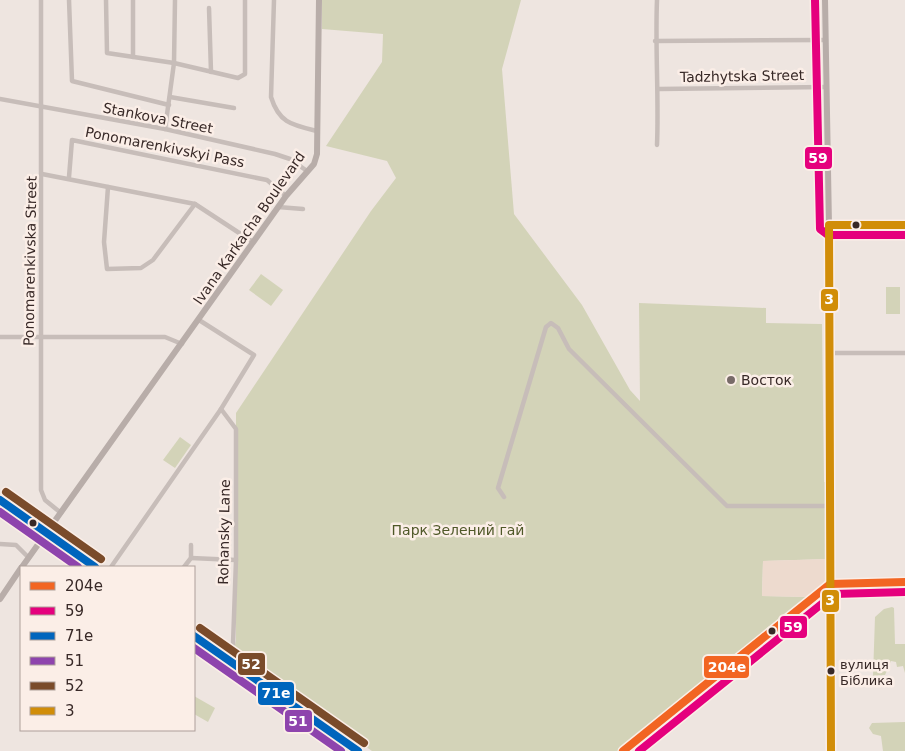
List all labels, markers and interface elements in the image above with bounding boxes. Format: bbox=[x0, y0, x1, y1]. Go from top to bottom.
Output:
street label: Tadzhytska Street bbox=[679, 67, 805, 85]
street label: Stankova Street bbox=[102, 99, 215, 137]
street label: Ponomarenkivskyi Pass bbox=[84, 124, 246, 170]
line badge: 59 bbox=[804, 146, 833, 170]
street label: Ivana Karkacha Boulevard bbox=[190, 148, 308, 308]
text: 59 bbox=[808, 150, 828, 166]
street label: Ponomarenkivska Street bbox=[21, 175, 39, 346]
unlabelled marker bbox=[851, 220, 861, 230]
line badge: 3 bbox=[820, 288, 839, 312]
text: 3 bbox=[824, 291, 834, 307]
place label: Восток bbox=[741, 372, 792, 388]
marker: Восток bbox=[725, 374, 737, 386]
street label: Rohansky Lane bbox=[215, 479, 233, 585]
unlabelled marker bbox=[28, 518, 38, 528]
park label: Парк Зелений гай bbox=[392, 522, 524, 538]
legend bbox=[20, 566, 195, 731]
text: 204е bbox=[65, 577, 103, 595]
line badge: 3 bbox=[821, 589, 840, 613]
text: 3 bbox=[825, 592, 835, 608]
text: 59 bbox=[65, 602, 84, 620]
line badge: 59 bbox=[779, 615, 808, 639]
text: 59 bbox=[783, 619, 803, 635]
unlabelled marker bbox=[767, 626, 777, 636]
text: 71е bbox=[65, 627, 93, 645]
text: 51 bbox=[65, 652, 84, 670]
line badge: 52 bbox=[237, 652, 266, 676]
line badge: 204е bbox=[703, 655, 750, 679]
text: 52 bbox=[241, 656, 261, 672]
place label: вулиця Біблика bbox=[840, 657, 893, 688]
text: 204е bbox=[708, 659, 746, 675]
marker: вулиця Біблика bbox=[826, 666, 836, 676]
text: 52 bbox=[65, 677, 84, 695]
line badge: 71е bbox=[257, 681, 295, 706]
text: 71е bbox=[262, 685, 290, 701]
text: 3 bbox=[65, 702, 75, 720]
line badge: 51 bbox=[284, 709, 313, 733]
text: 51 bbox=[288, 713, 308, 729]

